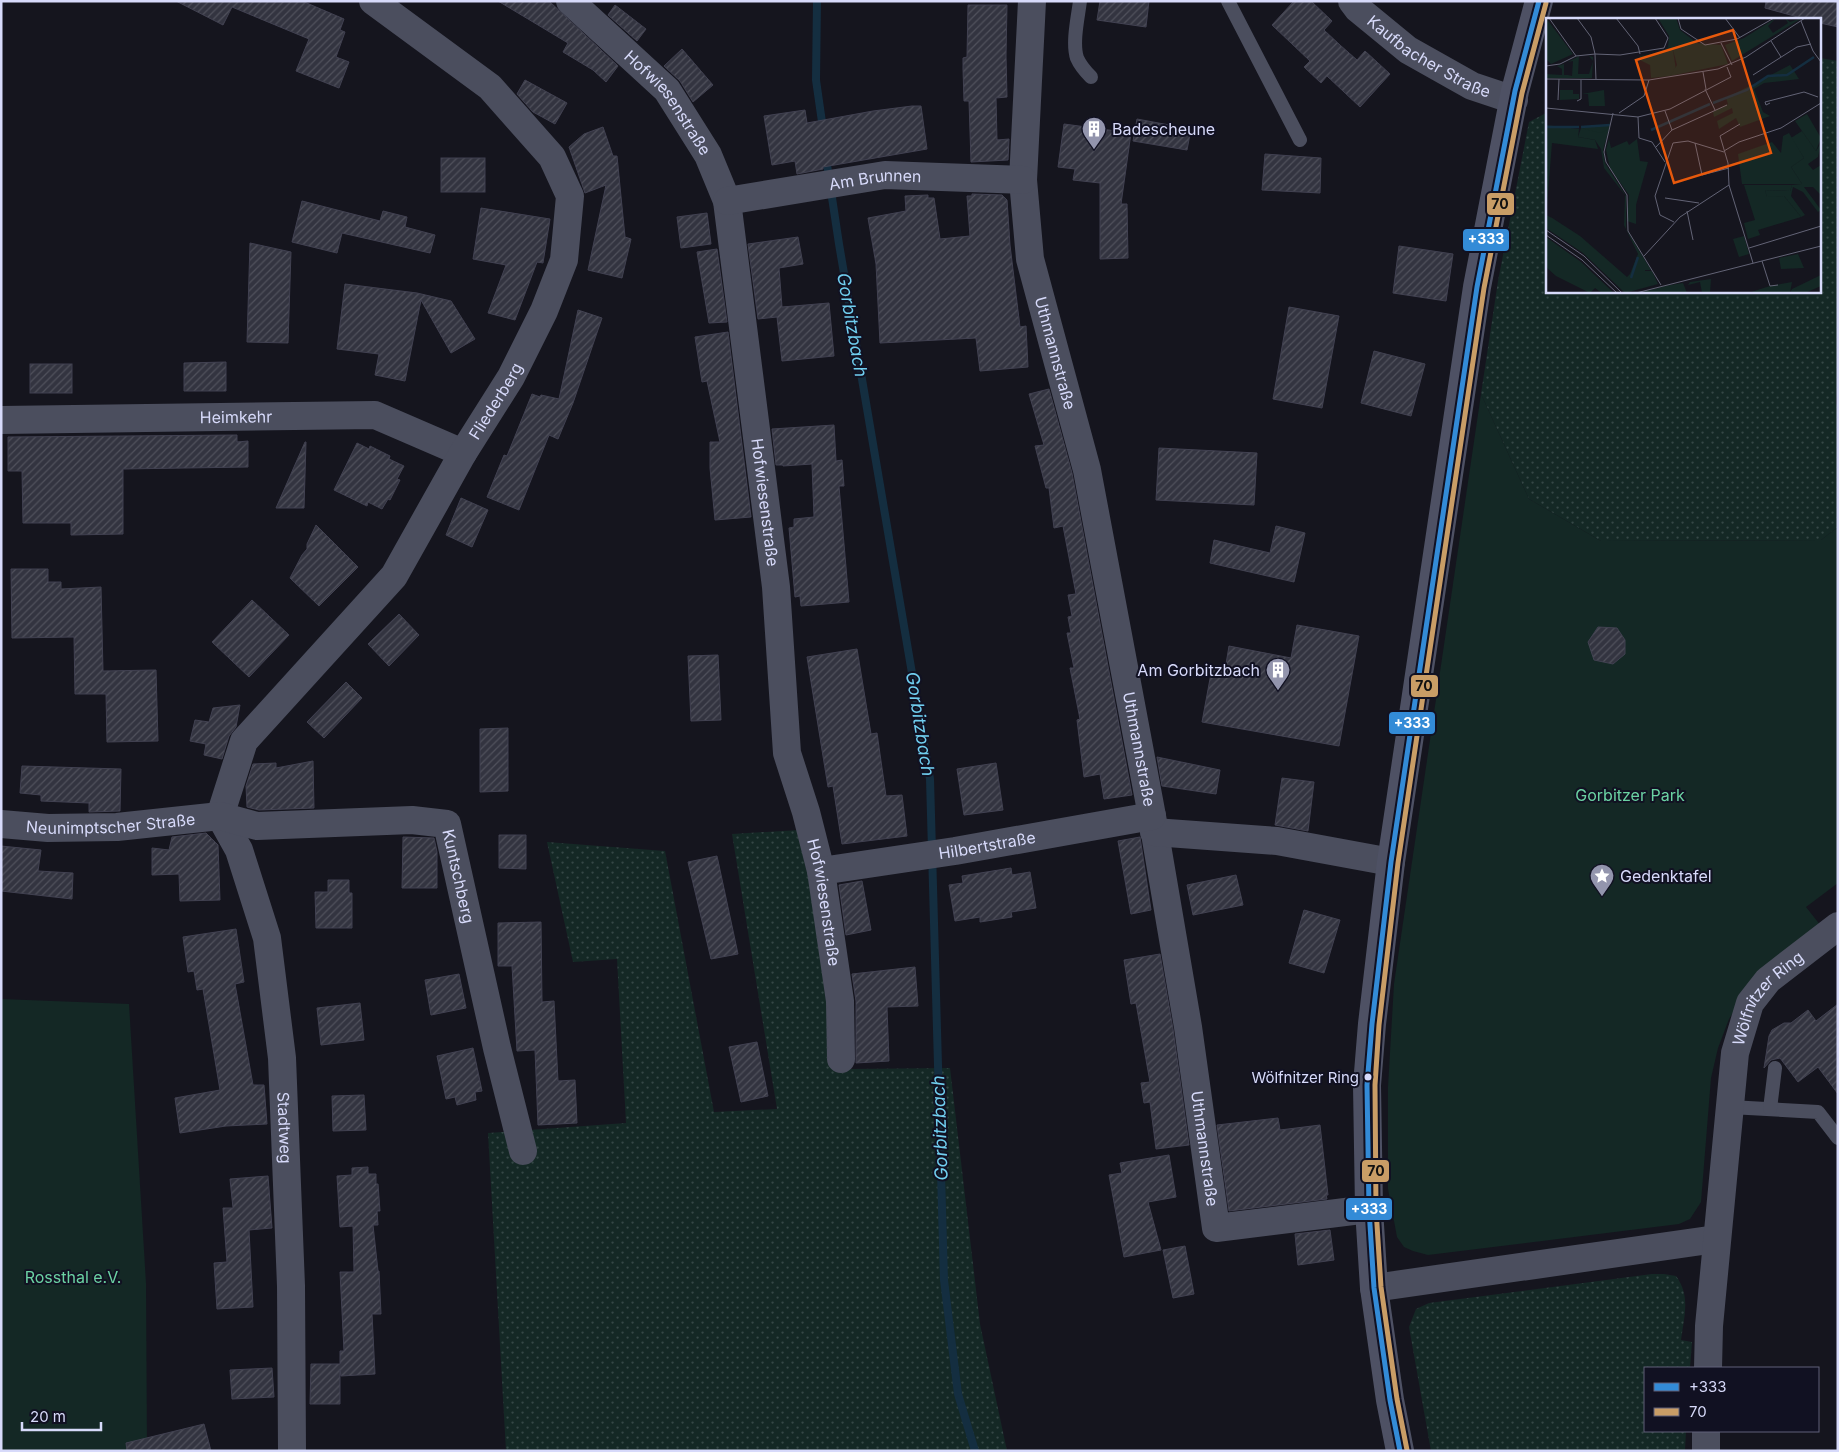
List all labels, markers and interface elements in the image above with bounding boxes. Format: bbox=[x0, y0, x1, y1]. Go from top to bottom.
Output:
street label: Kaufbacher Straße bbox=[1363, 11, 1493, 102]
inset map bbox=[1546, 18, 1822, 292]
street label: Hofwiesenstraße bbox=[620, 46, 715, 159]
building icon: Badescheune bbox=[1081, 116, 1107, 150]
place label: Badescheune bbox=[1112, 119, 1215, 139]
street label: Am Brunnen bbox=[827, 165, 922, 194]
line badge: 70 bbox=[1486, 192, 1515, 216]
text: 70 bbox=[1491, 195, 1509, 212]
line badge: +333 bbox=[1462, 228, 1510, 252]
text: +333 bbox=[1468, 230, 1504, 247]
water label: Gorbitzbach bbox=[833, 271, 872, 379]
street label: Uthmannstraße bbox=[1031, 294, 1080, 412]
street label: Fliederberg bbox=[464, 359, 527, 443]
street label: Heimkehr bbox=[200, 406, 272, 427]
street label: Hofwiesenstraße bbox=[747, 437, 783, 568]
building icon: Am Gorbitzbach bbox=[1265, 657, 1291, 691]
place label: Am Gorbitzbach bbox=[1137, 660, 1260, 680]
water label: Gorbitzbach bbox=[902, 670, 939, 778]
line badge: 70 bbox=[1410, 674, 1439, 698]
text: 70 bbox=[1415, 677, 1433, 694]
street label: Uthmannstraße bbox=[1119, 690, 1160, 808]
line badge: +333 bbox=[1388, 711, 1436, 735]
text: +333 bbox=[1394, 714, 1430, 731]
park label: Gorbitzer Park bbox=[1575, 785, 1685, 805]
street label: Neunimptscher Straße bbox=[25, 809, 196, 838]
street label: Kuntschberg bbox=[438, 827, 479, 925]
street label: Hilbertstraße bbox=[937, 827, 1037, 863]
street label: Hofwiesenstraße bbox=[803, 836, 845, 967]
place icon: Gedenktafel bbox=[1589, 863, 1615, 897]
place label: Gedenktafel bbox=[1620, 866, 1712, 886]
street label: Wölfnitzer Ring bbox=[1728, 947, 1807, 1048]
place label: Wölfnitzer Ring bbox=[1251, 1068, 1359, 1087]
marker: Wölfnitzer Ring bbox=[1363, 1072, 1373, 1082]
water label: Gorbitzbach bbox=[927, 1075, 952, 1181]
street label: Uthmannstraße bbox=[1187, 1090, 1223, 1208]
street label: Stadtweg bbox=[273, 1091, 296, 1164]
line badge: 70 bbox=[1361, 1159, 1390, 1183]
text: 70 bbox=[1367, 1162, 1385, 1179]
line badge: +333 bbox=[1345, 1197, 1393, 1221]
text: +333 bbox=[1351, 1200, 1387, 1217]
park label: Rossthal e.V. bbox=[25, 1267, 121, 1287]
legend bbox=[1644, 1367, 1819, 1432]
text: +333 bbox=[1689, 1377, 1727, 1396]
scale bar bbox=[22, 1400, 101, 1432]
text: 70 bbox=[1689, 1402, 1707, 1421]
text: 20 m bbox=[30, 1407, 66, 1426]

